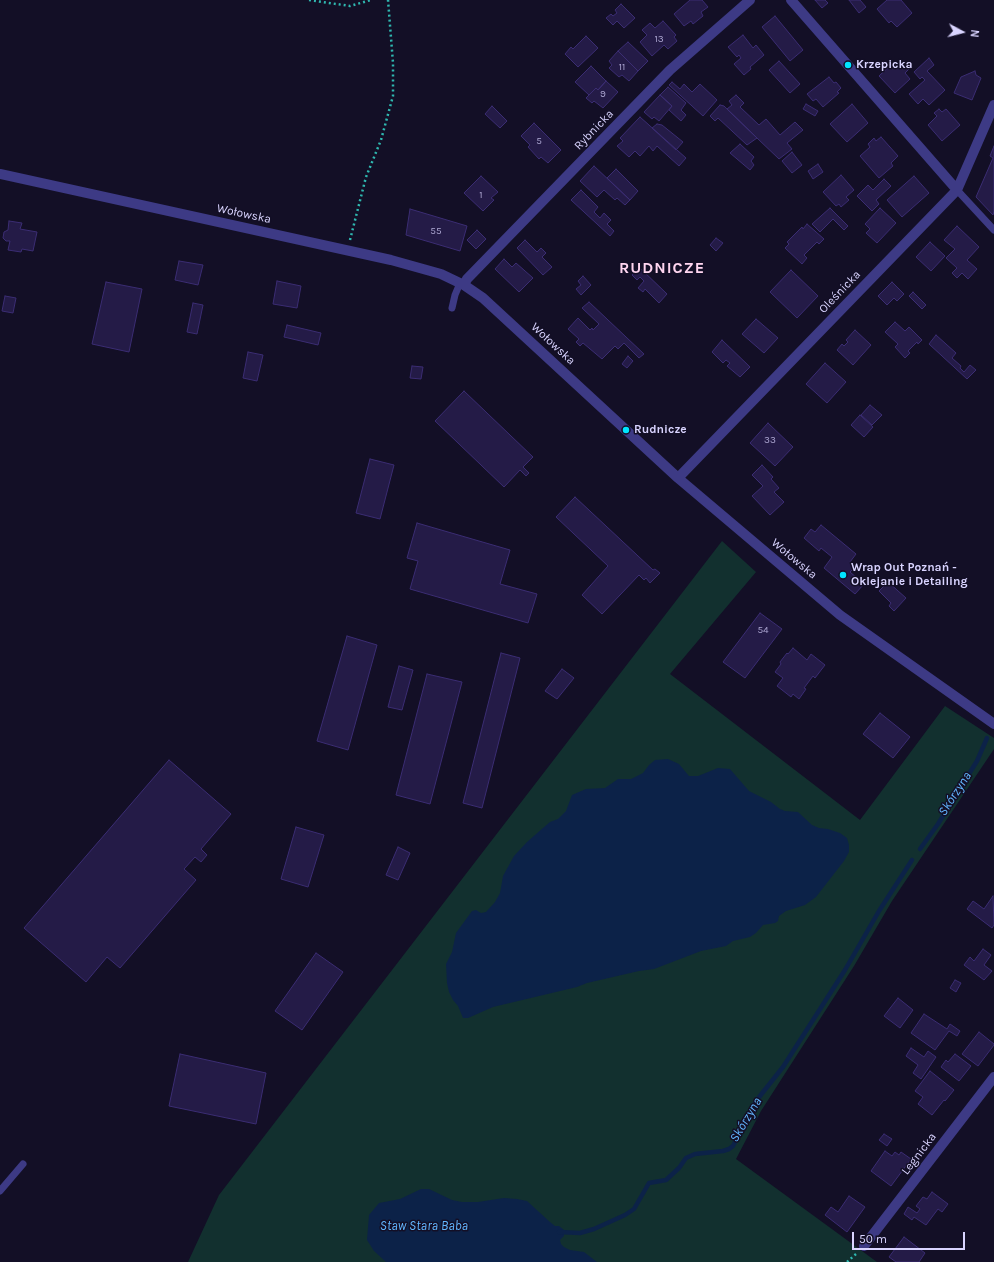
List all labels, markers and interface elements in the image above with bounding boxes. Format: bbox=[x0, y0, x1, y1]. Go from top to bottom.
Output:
north arrow bbox=[942, 12, 982, 52]
text: N bbox=[967, 29, 981, 38]
house number: 13 bbox=[654, 33, 664, 45]
place label: Krzepicka bbox=[856, 58, 913, 72]
marker: Krzepicka bbox=[843, 60, 853, 70]
house number: 11 bbox=[619, 61, 625, 73]
house number: 9 bbox=[600, 88, 606, 100]
street label: Rybnicka bbox=[571, 107, 617, 153]
house number: 5 bbox=[536, 135, 542, 147]
house number: 1 bbox=[479, 189, 483, 201]
street label: Wołowska bbox=[216, 201, 272, 227]
house number: 55 bbox=[430, 225, 442, 237]
district label: RUDNICZE bbox=[619, 258, 705, 278]
street label: Oleśnicka bbox=[816, 268, 864, 316]
street label: Wołowska bbox=[528, 320, 578, 368]
place label: Rudnicze bbox=[634, 423, 687, 437]
marker: Rudnicze bbox=[621, 425, 631, 435]
house number: 33 bbox=[764, 434, 776, 446]
street label: Wołowska bbox=[768, 536, 820, 582]
place label: Wrap Out Poznań - Oklejanie i Detailing bbox=[851, 561, 967, 589]
marker: Wrap Out Poznań - Oklejanie i Detailing bbox=[838, 570, 848, 580]
house number: 54 bbox=[757, 624, 769, 636]
water label: Skórzyna bbox=[935, 769, 975, 819]
water label: Skórzyna bbox=[727, 1095, 765, 1145]
street label: Legnicka bbox=[899, 1130, 939, 1178]
water label: Staw Stara Baba bbox=[380, 1218, 468, 1234]
scale bar bbox=[854, 1224, 967, 1250]
text: 50 m bbox=[859, 1232, 887, 1246]

